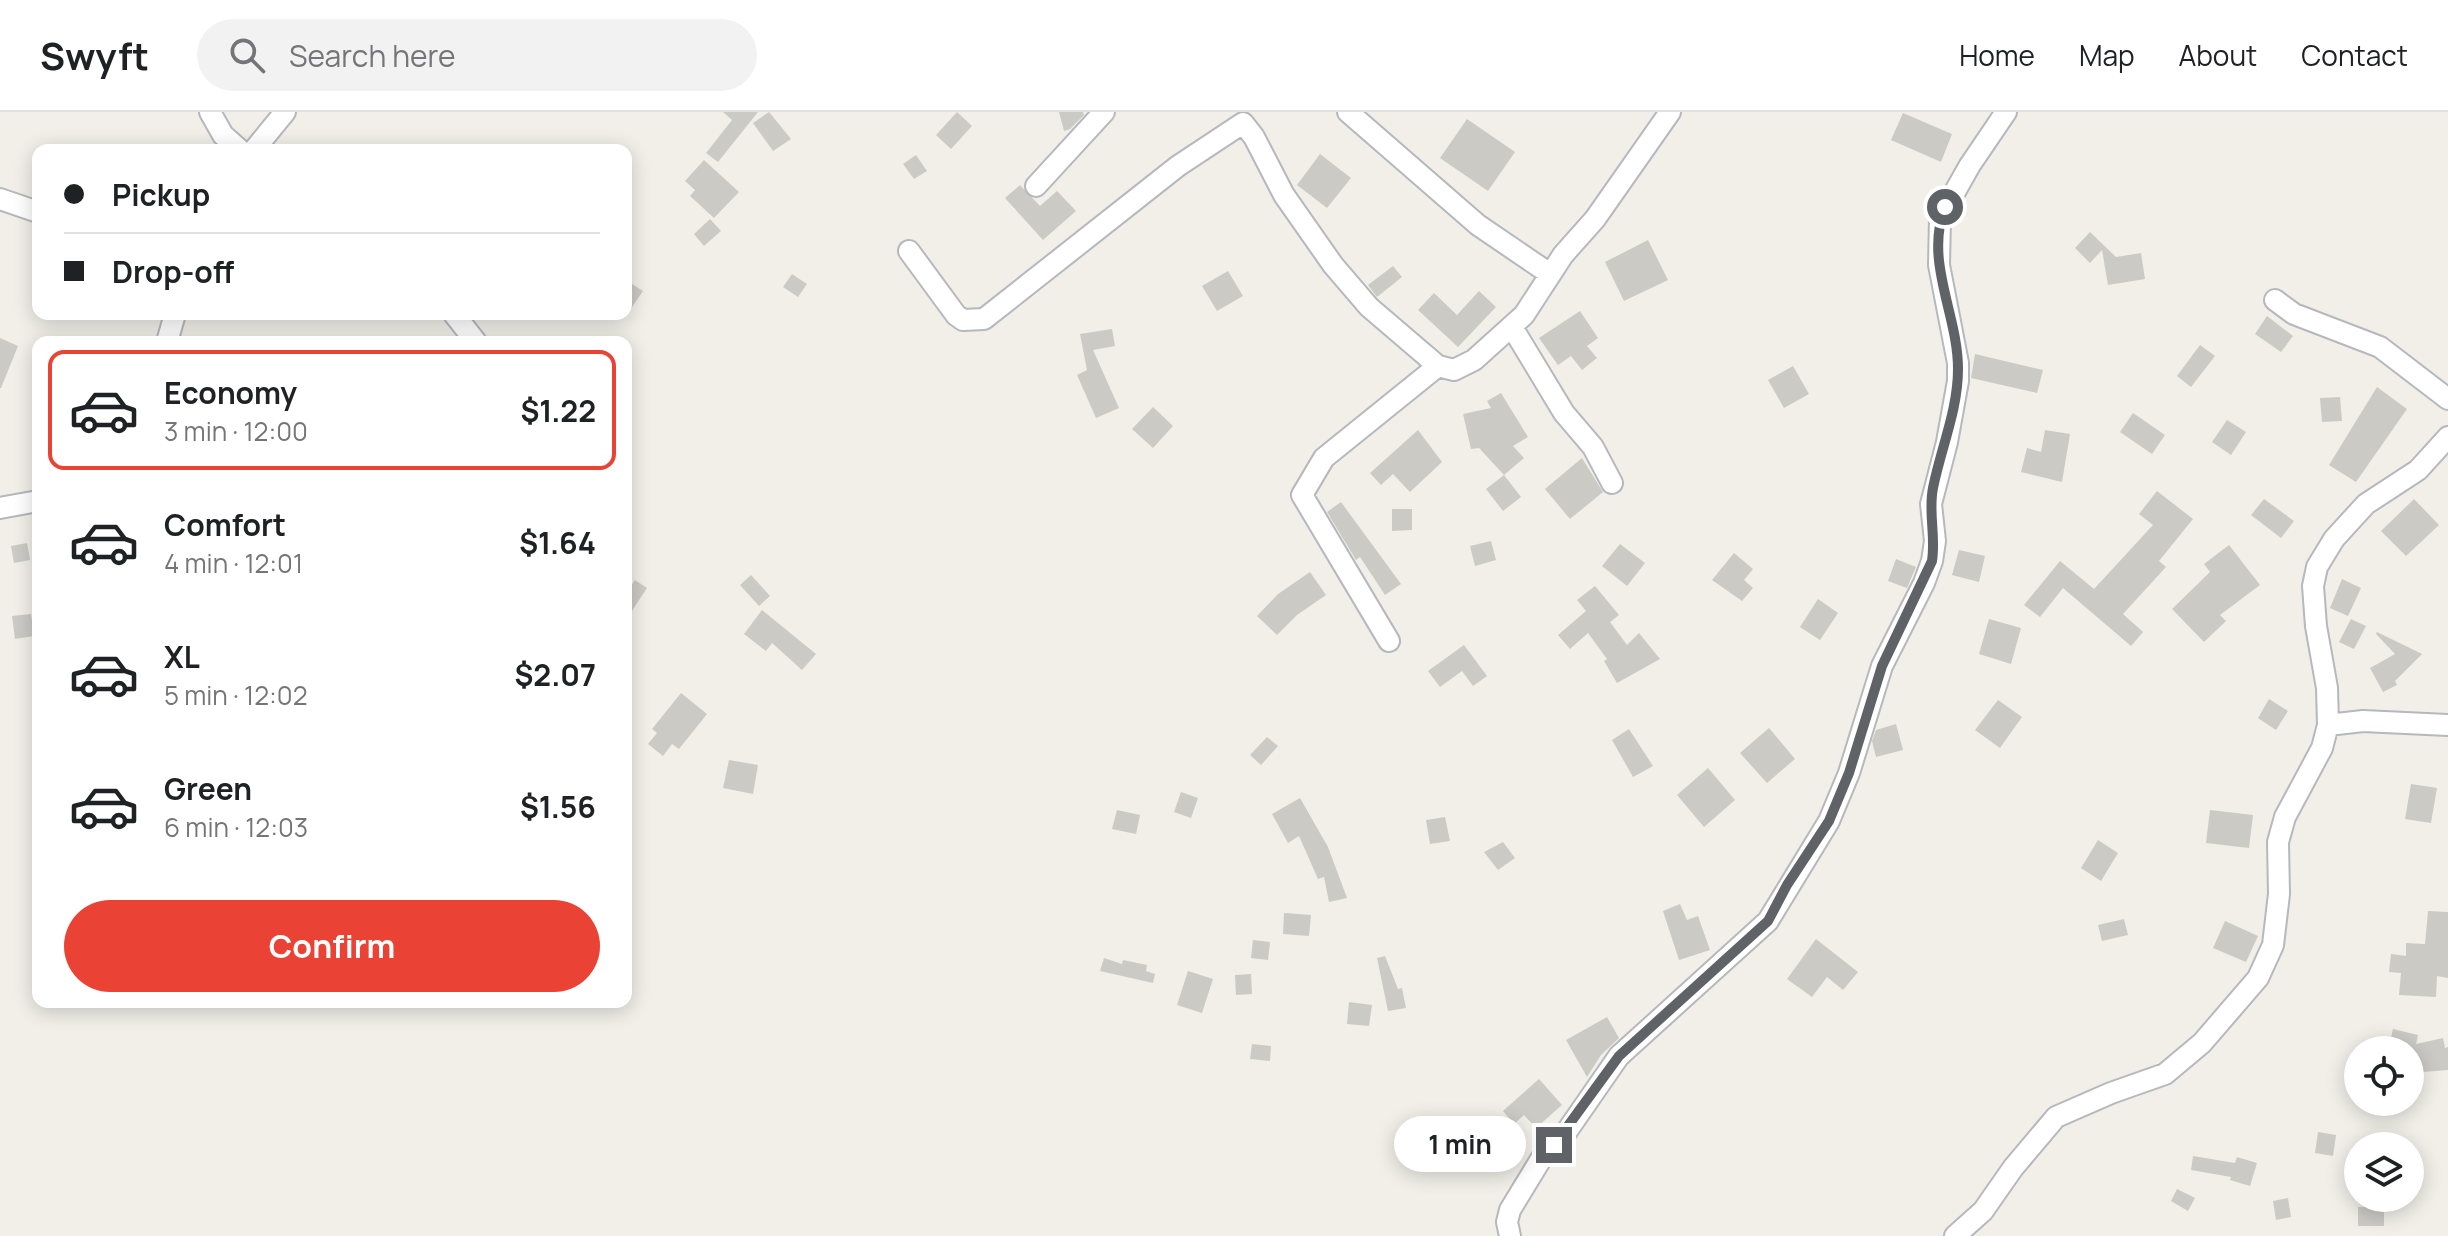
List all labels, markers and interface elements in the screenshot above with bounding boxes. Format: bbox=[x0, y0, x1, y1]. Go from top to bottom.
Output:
search box bbox=[197, 19, 757, 91]
text: Swyft bbox=[40, 29, 149, 81]
icon: search bbox=[225, 33, 269, 77]
text: Search here bbox=[289, 35, 456, 76]
text: Home bbox=[1959, 36, 2035, 74]
text: Map bbox=[2079, 36, 2135, 74]
text: About bbox=[2179, 36, 2257, 74]
text: Contact bbox=[2301, 36, 2408, 74]
text: Pickup bbox=[112, 174, 210, 215]
route start bbox=[1927, 189, 1963, 225]
text: Drop-off bbox=[112, 251, 234, 292]
text: Economy bbox=[164, 372, 297, 413]
icon: car bbox=[68, 374, 140, 446]
text: $1.22 bbox=[520, 390, 596, 431]
text: 3 min · 12:00 bbox=[164, 413, 308, 449]
text: Comfort bbox=[164, 504, 286, 545]
icon: car bbox=[68, 506, 140, 578]
text: $1.64 bbox=[519, 522, 596, 563]
text: 4 min · 12:01 bbox=[164, 545, 303, 581]
text: XL bbox=[164, 636, 200, 677]
icon: car bbox=[68, 638, 140, 710]
text: $2.07 bbox=[514, 654, 596, 695]
text: 5 min · 12:02 bbox=[164, 677, 307, 713]
text: Green bbox=[164, 768, 252, 809]
icon: car bbox=[68, 770, 140, 842]
text: $1.56 bbox=[520, 786, 596, 827]
text: 6 min · 12:03 bbox=[164, 809, 308, 845]
button: Confirm bbox=[64, 900, 600, 992]
map controls bbox=[2344, 1036, 2424, 1212]
button: locate bbox=[2344, 1036, 2424, 1116]
callout: 1 min bbox=[1394, 1117, 1526, 1173]
text: 1 min bbox=[1428, 1126, 1492, 1162]
route end bbox=[1536, 1127, 1572, 1163]
button: layers bbox=[2344, 1132, 2424, 1212]

